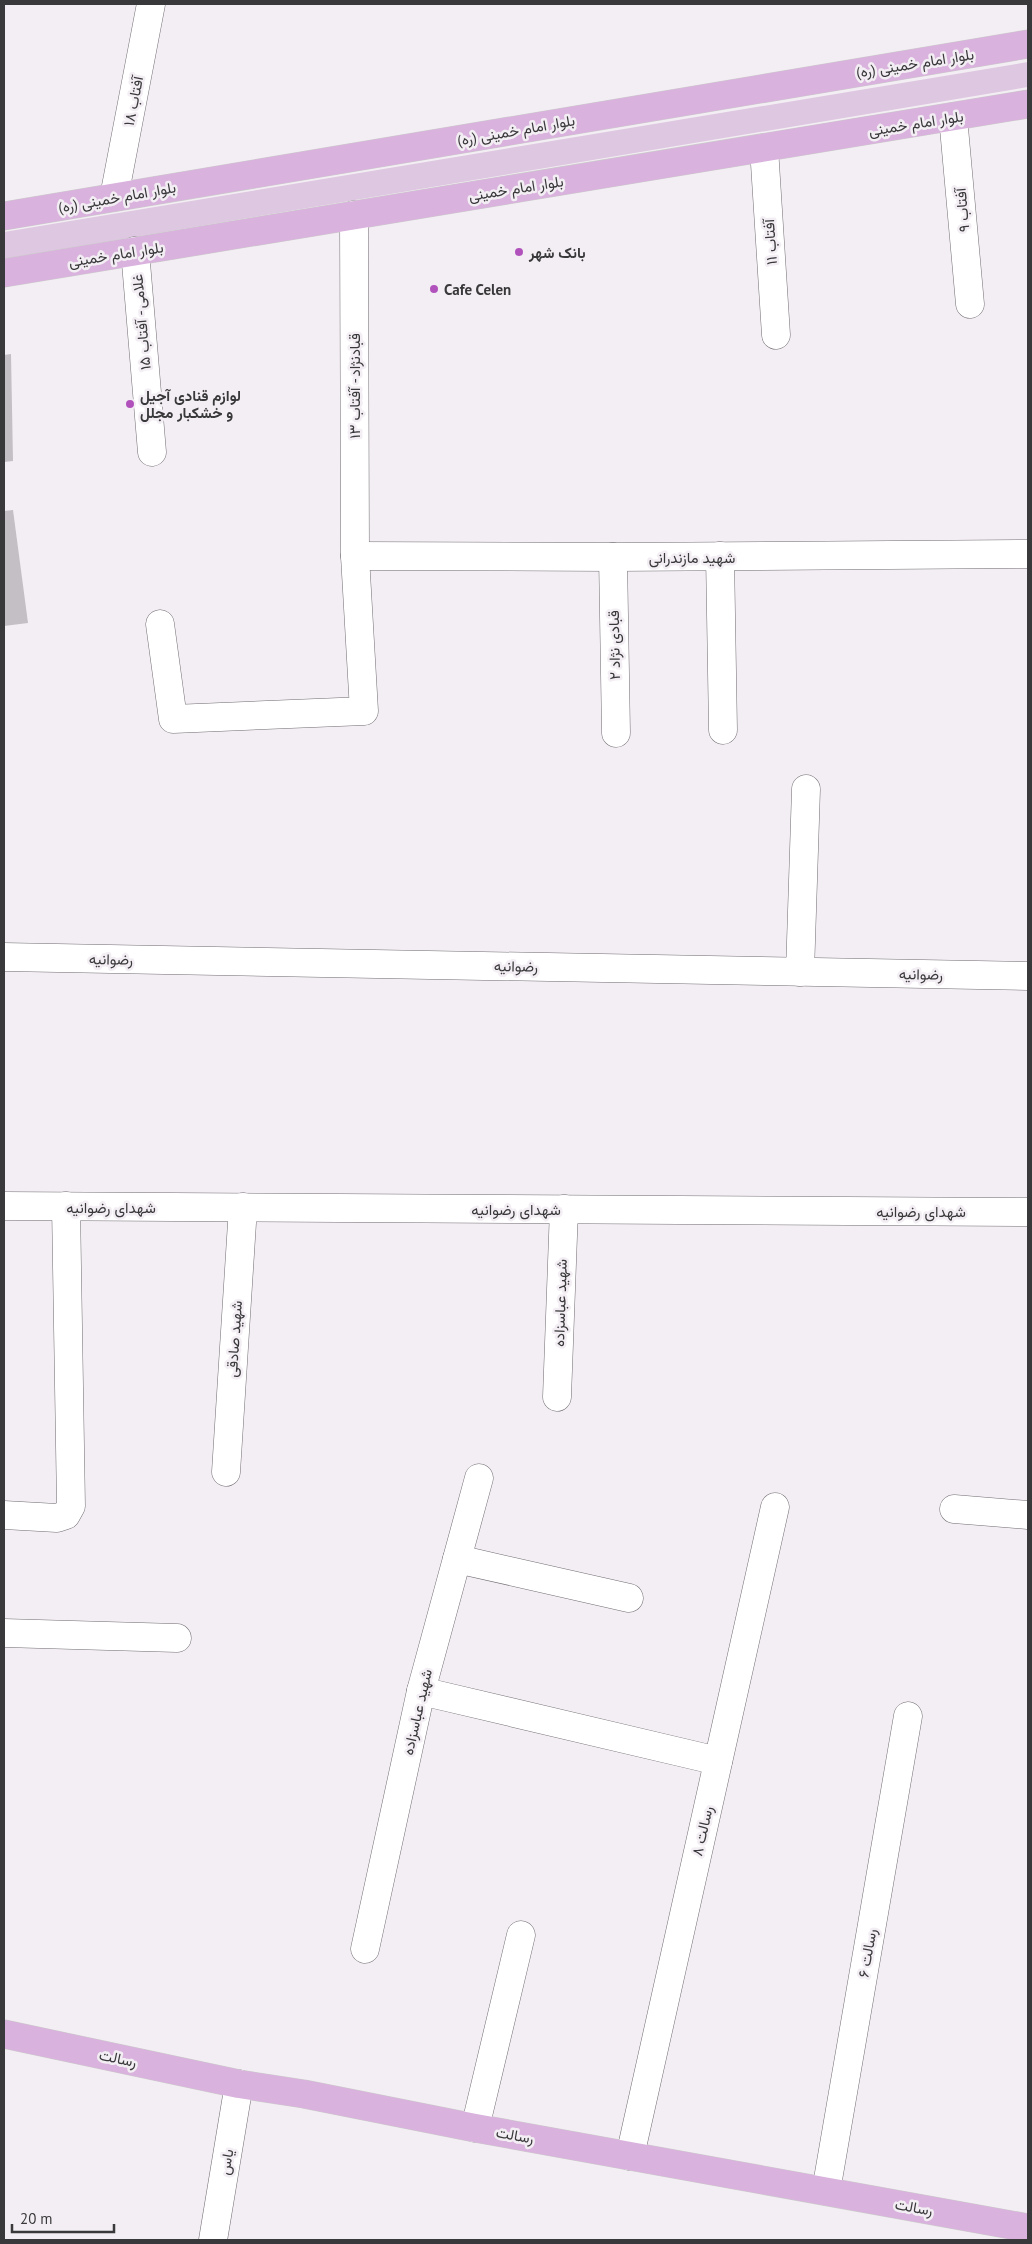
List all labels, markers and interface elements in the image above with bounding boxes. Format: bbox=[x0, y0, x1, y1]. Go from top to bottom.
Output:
street label: بلوار امام خمینی (ره) bbox=[855, 44, 975, 83]
street label: آفتاب ۱۸ bbox=[119, 73, 147, 128]
street label: بلوار امام خمینی bbox=[867, 106, 965, 141]
street label: بلوار امام خمینی (ره) bbox=[456, 110, 576, 151]
street label: بلوار امام خمینی bbox=[467, 171, 565, 206]
street label: بلوار امام خمینی (ره) bbox=[57, 177, 177, 218]
street label: آفتاب ۹ bbox=[950, 186, 973, 233]
street label: آفتاب ۱۱ bbox=[759, 217, 781, 266]
street label: بلوار امام خمینی bbox=[67, 237, 165, 272]
place label: بانک شهر bbox=[528, 243, 586, 262]
marker: بانک شهر bbox=[513, 246, 525, 258]
street label: غلامی - آفتاب ۱۵ bbox=[127, 273, 156, 371]
place label: Cafe Celen bbox=[444, 280, 511, 299]
marker: Cafe Celen bbox=[428, 283, 440, 295]
street label: قبادنژاد - آفتاب ۱۳ bbox=[345, 333, 364, 439]
place label: لوازم قنادی آجیل و خشکبار مجلل bbox=[140, 386, 241, 422]
marker: لوازم قنادی آجیل و خشکبار مجلل bbox=[124, 398, 136, 410]
street label: شهید مازندرانی bbox=[649, 548, 735, 568]
street label: قبادی نژاد ۲ bbox=[604, 610, 625, 680]
street label: رضوانیه bbox=[89, 949, 133, 969]
street label: رضوانیه bbox=[494, 956, 538, 976]
street label: رضوانیه bbox=[899, 964, 943, 984]
street label: شهدای رضوانیه bbox=[66, 1198, 156, 1218]
street label: شهدای رضوانیه bbox=[471, 1200, 561, 1220]
street label: شهدای رضوانیه bbox=[876, 1202, 966, 1222]
street label: شهید عباسزاده bbox=[549, 1259, 571, 1347]
street label: شهید صادقی bbox=[222, 1300, 247, 1378]
street label: شهید عباسزاده bbox=[398, 1667, 436, 1757]
street label: رسالت ۸ bbox=[687, 1804, 717, 1858]
street label: رسالت ۶ bbox=[853, 1927, 881, 1979]
street label: رسالت bbox=[97, 2045, 139, 2071]
street label: رسالت bbox=[495, 2122, 535, 2148]
street label: یاس bbox=[215, 2148, 238, 2177]
street label: رسالت bbox=[894, 2194, 934, 2220]
scale bar bbox=[12, 2202, 115, 2234]
text: 20 m bbox=[20, 2209, 53, 2228]

